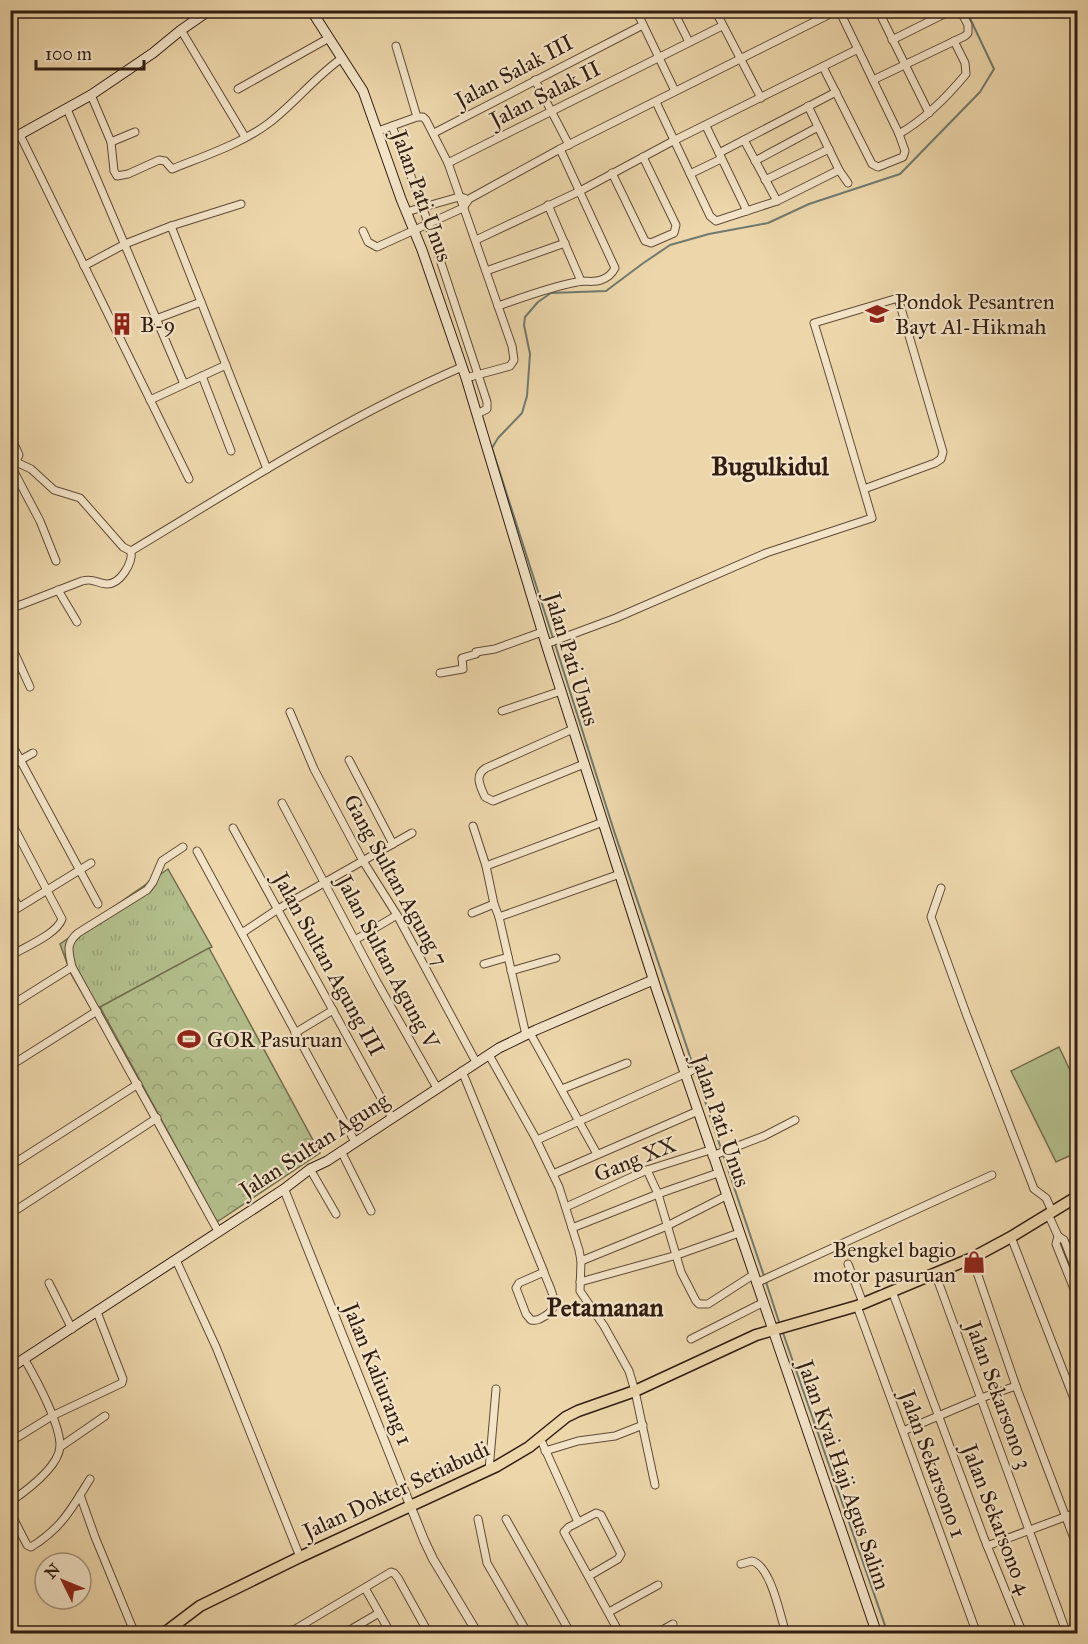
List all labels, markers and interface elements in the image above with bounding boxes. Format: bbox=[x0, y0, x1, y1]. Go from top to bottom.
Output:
street label: Jalan Salak III bbox=[450, 29, 578, 113]
scale bar bbox=[36, 33, 144, 71]
text: 100 m bbox=[45, 43, 92, 65]
street label: Jalan Salak II bbox=[485, 55, 605, 133]
street label: Jalan Pati Unus bbox=[385, 125, 458, 265]
place label: Pondok Pesantren Bayt Al-Hikmah bbox=[895, 288, 1055, 340]
school or university icon: Pondok Pesantren Bayt Al-Hikmah bbox=[864, 301, 890, 327]
building icon: B-9 bbox=[109, 311, 135, 337]
place label: B-9 bbox=[140, 311, 175, 338]
district label: Bugulkidul bbox=[711, 450, 830, 483]
street label: Jalan Pati Unus bbox=[538, 587, 605, 729]
street label: Gang Sultan Agung 7 bbox=[338, 790, 454, 970]
street label: Jalan Sultan Agung III bbox=[266, 866, 391, 1061]
street label: Jalan Sultan Agung V bbox=[330, 869, 446, 1055]
sports icon: GOR Pasuruan bbox=[176, 1026, 202, 1052]
place label: GOR Pasuruan bbox=[207, 1026, 342, 1053]
street label: Jalan Pati Unus bbox=[685, 1049, 756, 1191]
street label: Jalan Sultan Agung bbox=[233, 1086, 394, 1204]
street label: Gang XX bbox=[590, 1130, 680, 1188]
place label: Bengkel bagio motor pasuruan bbox=[813, 1236, 956, 1288]
shop icon: Bengkel bagio motor pasuruan bbox=[961, 1249, 987, 1275]
district label: Petamanan bbox=[546, 1291, 664, 1323]
street label: Jalan Kaliurang 1 bbox=[336, 1297, 419, 1449]
street label: Jalan Sekarsono 3 bbox=[959, 1316, 1038, 1472]
street label: Jalan Kyai Haji Agus Salim bbox=[791, 1355, 896, 1594]
street label: Jalan Sekarsono 1 bbox=[893, 1385, 972, 1541]
street label: Jalan Dokter Setiabudi bbox=[297, 1435, 493, 1546]
street label: Jalan Sekarsono 4 bbox=[955, 1438, 1038, 1599]
north arrow bbox=[33, 1551, 93, 1611]
text: N bbox=[41, 1559, 64, 1583]

